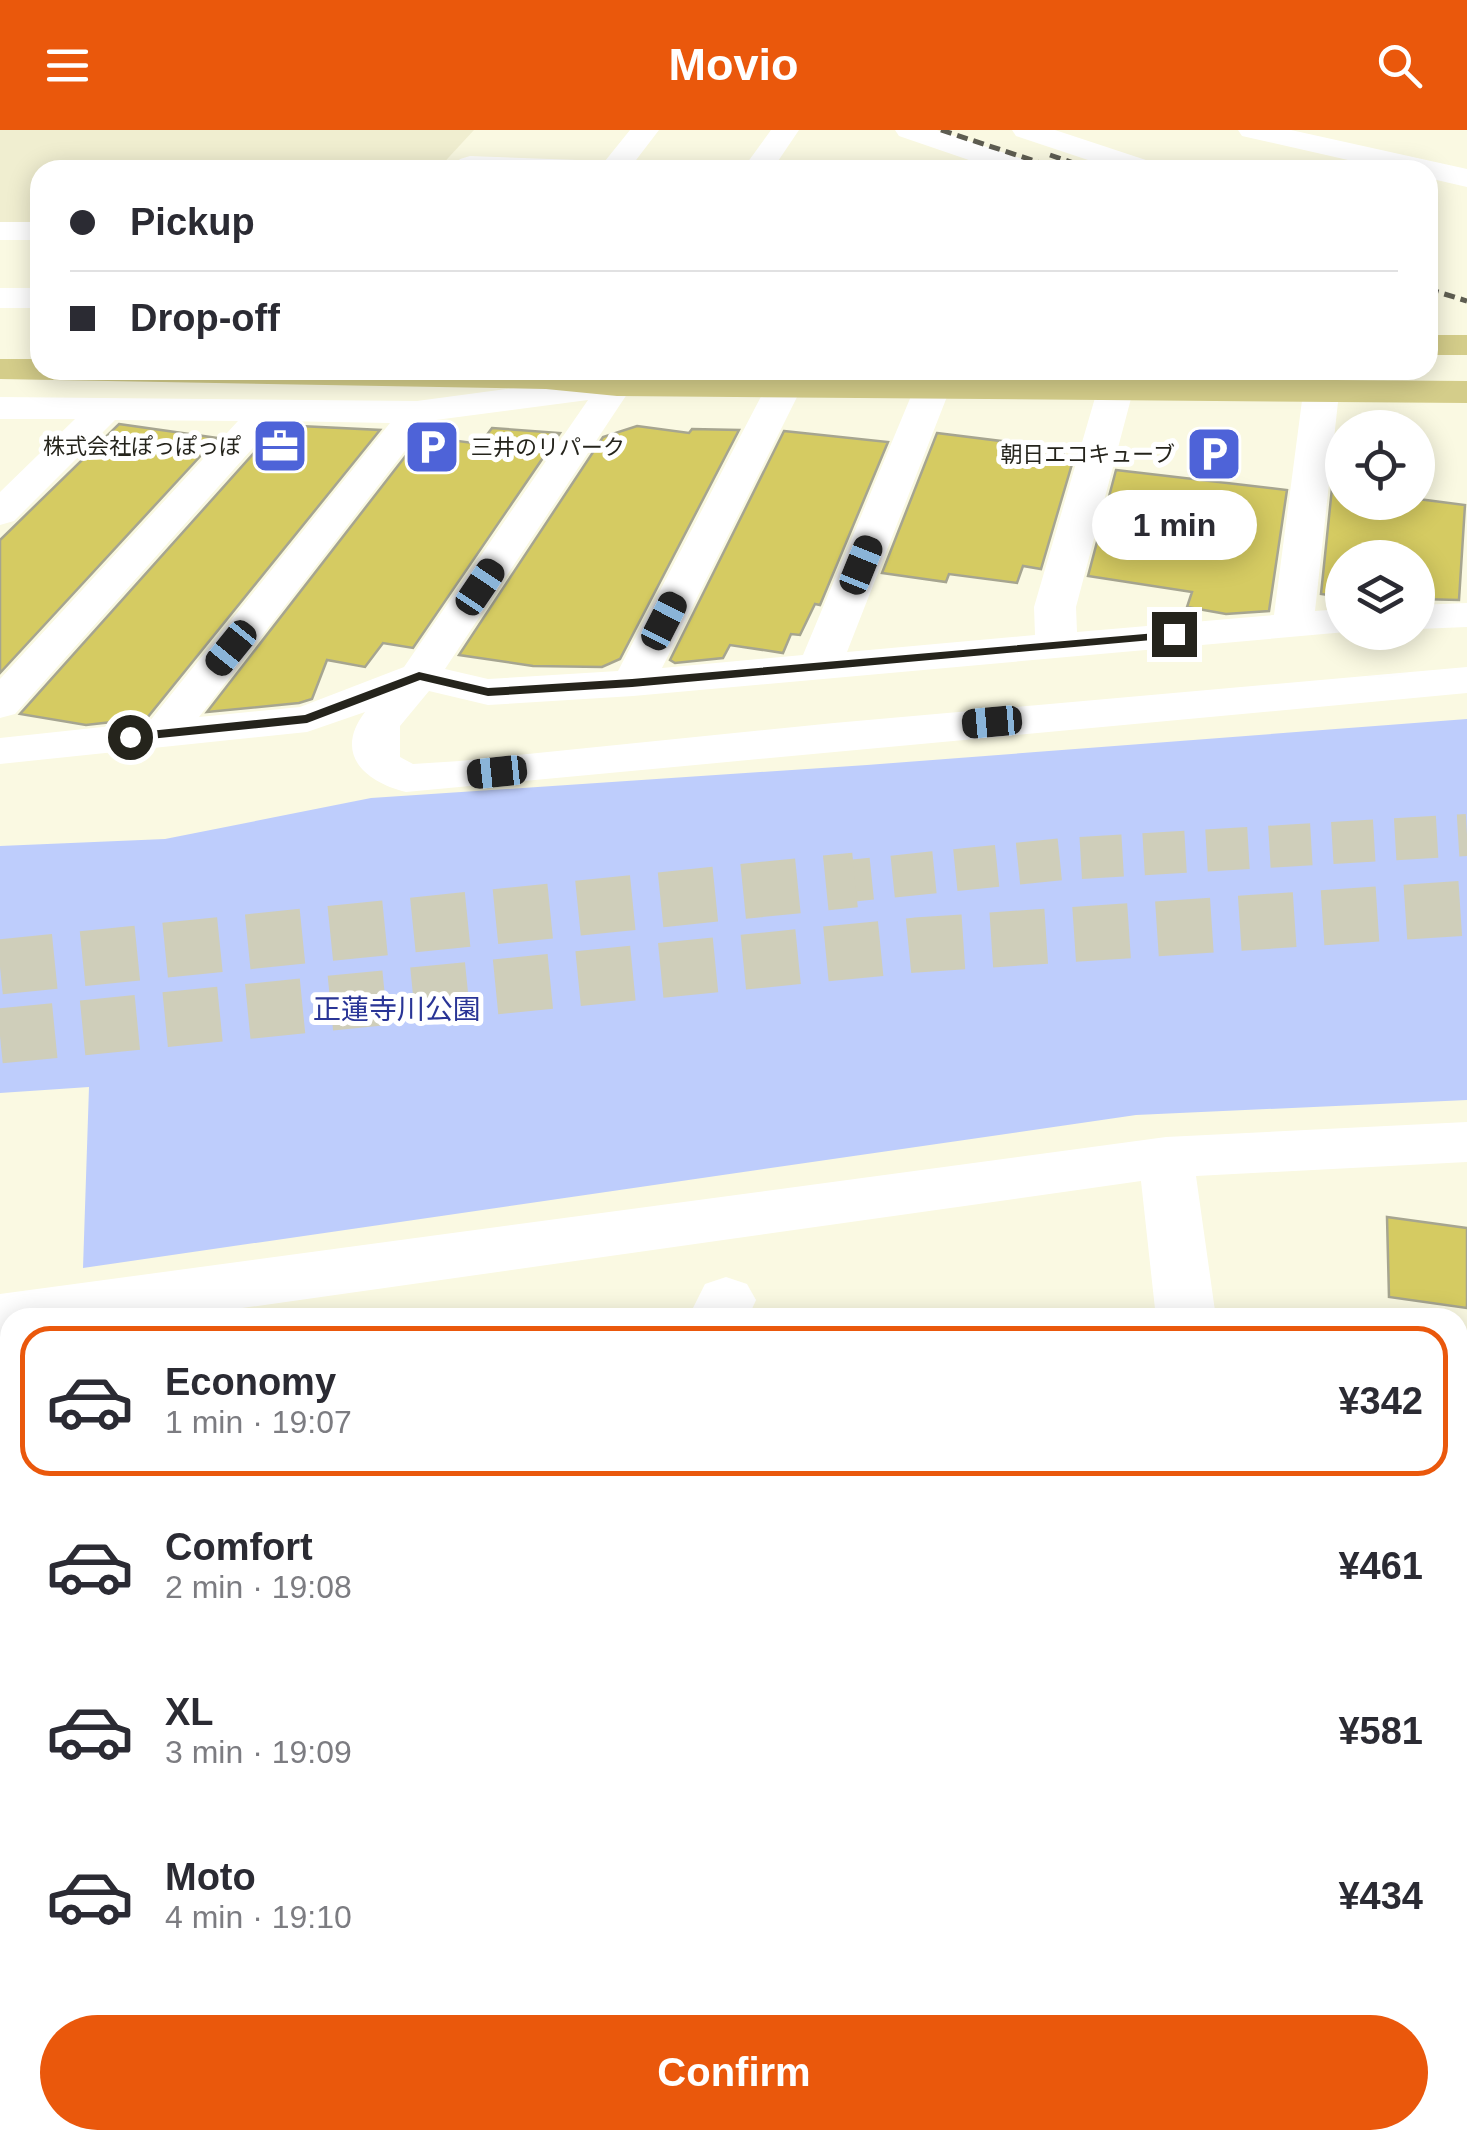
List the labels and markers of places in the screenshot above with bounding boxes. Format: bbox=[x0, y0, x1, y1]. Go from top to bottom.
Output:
office icon: 株式会社ぽっぽっぽ bbox=[250, 416, 310, 476]
parking icon: 三井のリパーク bbox=[402, 417, 462, 477]
parking icon: 朝日エコキューブ bbox=[1184, 424, 1244, 484]
place label: 株式会社ぽっぽっぽ bbox=[43, 434, 241, 459]
place label: 三井のリパーク bbox=[471, 435, 625, 460]
place label: 朝日エコキューブ bbox=[1000, 442, 1175, 467]

